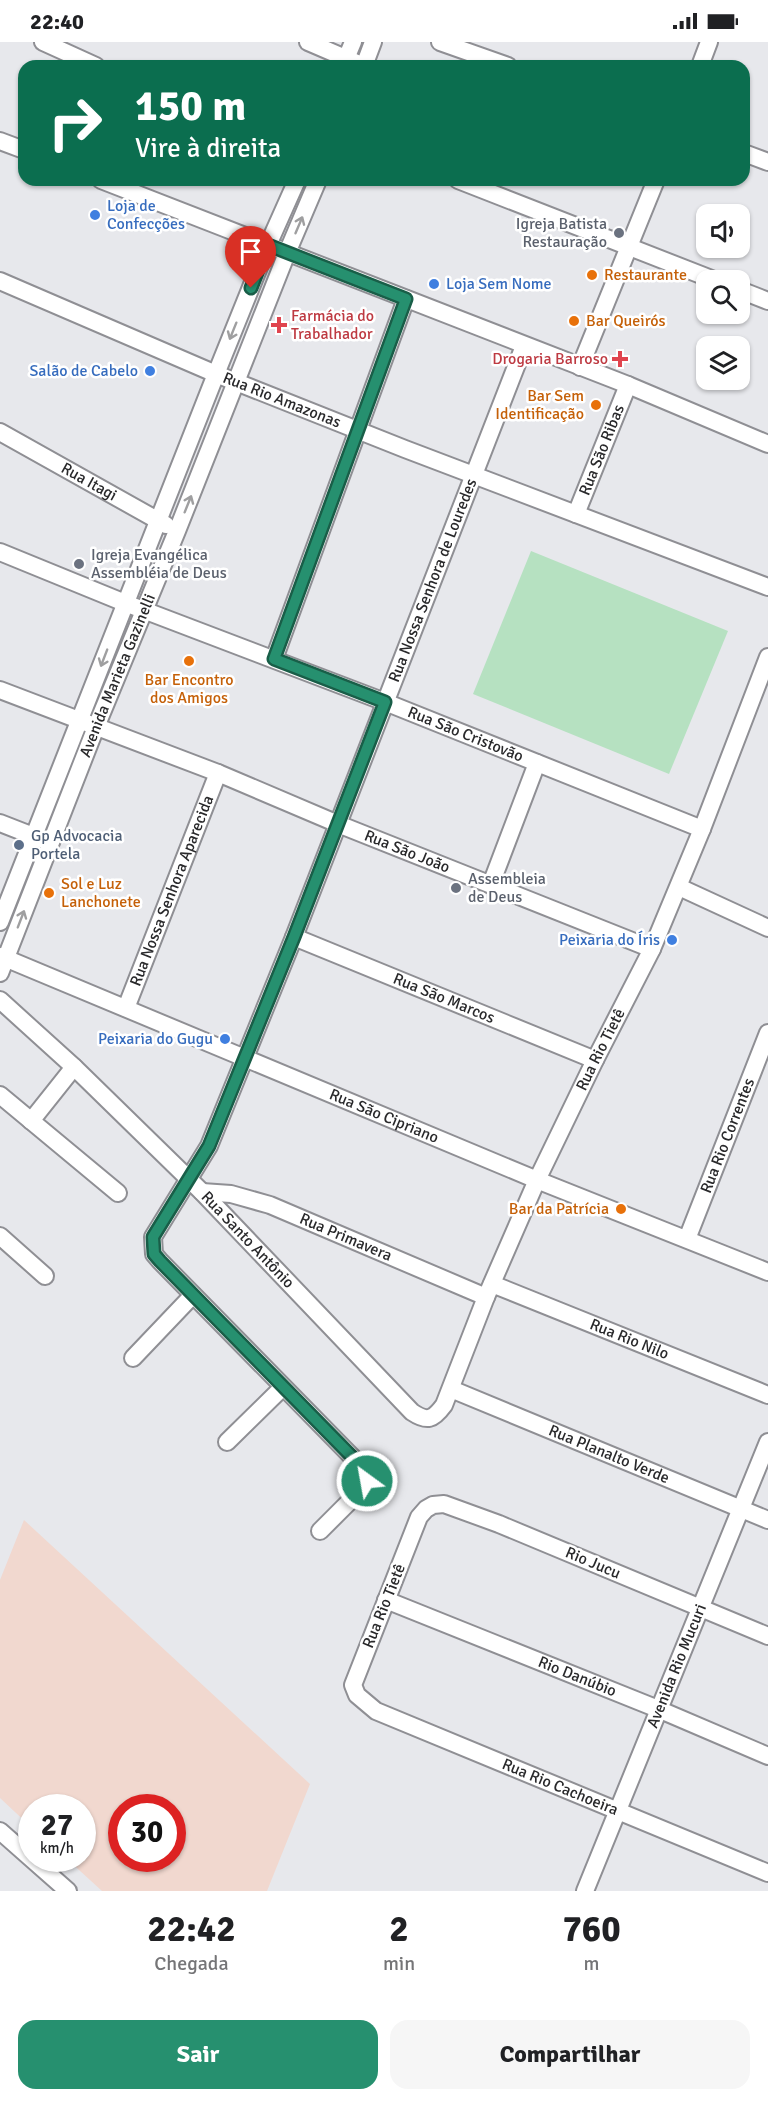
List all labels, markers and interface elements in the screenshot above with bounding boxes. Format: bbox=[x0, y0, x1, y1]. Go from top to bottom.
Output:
text: 22:40 bbox=[30, 8, 84, 35]
text: 150 m bbox=[135, 81, 246, 132]
icon: right bbox=[36, 84, 114, 162]
text: Vire à direita bbox=[135, 132, 281, 165]
place label: Loja de Confecções bbox=[107, 196, 185, 234]
map controls bbox=[696, 204, 750, 390]
button: sound bbox=[696, 204, 750, 258]
marker: Loja de Confecções bbox=[88, 208, 102, 222]
place label: Igreja Batista Restauração bbox=[516, 214, 607, 252]
one-way arrow bbox=[294, 217, 305, 235]
pin bbox=[225, 226, 276, 288]
marker: Igreja Batista Restauração bbox=[612, 226, 626, 240]
icon: arrive bbox=[234, 235, 267, 268]
place label: Restaurante bbox=[604, 265, 687, 285]
marker: Restaurante bbox=[585, 268, 599, 282]
button: search bbox=[696, 270, 750, 324]
place label: Loja Sem Nome bbox=[446, 274, 551, 294]
marker: Loja Sem Nome bbox=[427, 277, 441, 291]
place label: Farmácia do Trabalhador bbox=[291, 306, 374, 344]
place label: Bar Queirós bbox=[586, 311, 666, 331]
marker: Bar Queirós bbox=[567, 314, 581, 328]
marker: Farmácia do Trabalhador bbox=[272, 318, 286, 332]
one-way arrow bbox=[227, 321, 238, 339]
button: layers bbox=[696, 336, 750, 390]
place label: Drogaria Barroso bbox=[492, 349, 608, 369]
marker: Drogaria Barroso bbox=[613, 352, 627, 366]
place label: Salão de Cabelo bbox=[29, 361, 138, 381]
marker: Salão de Cabelo bbox=[143, 364, 157, 378]
street label: Rua Rio Amazonas bbox=[220, 368, 344, 433]
place label: Bar Sem Identificação bbox=[495, 386, 584, 424]
marker: Bar Sem Identificação bbox=[589, 398, 603, 412]
street label: Rua São Ribas bbox=[575, 402, 629, 498]
street label: Rua Itagi bbox=[58, 458, 120, 505]
street label: Rua Nossa Senhora de Louredes bbox=[384, 476, 481, 685]
one-way arrow bbox=[183, 495, 194, 514]
place label: Igreja Evangélica Assembléia de Deus bbox=[91, 545, 227, 583]
marker: Igreja Evangélica Assembléia de Deus bbox=[72, 557, 86, 571]
street label: Avenida Marieta Gazinelli bbox=[75, 591, 160, 760]
one-way arrow bbox=[98, 648, 109, 667]
marker: Bar Encontro dos Amigos bbox=[182, 654, 196, 668]
place label: Bar Encontro dos Amigos bbox=[145, 670, 233, 708]
street label: Rua São Cristovão bbox=[405, 702, 526, 766]
street label: Rua Nossa Senhora Aparecida bbox=[126, 792, 218, 989]
street label: Rua São João bbox=[361, 825, 453, 878]
place label: Gp Advocacia Portela bbox=[31, 826, 123, 864]
marker: Gp Advocacia Portela bbox=[12, 838, 26, 852]
place label: Assembleia de Deus bbox=[468, 869, 546, 907]
place label: Sol e Luz Lanchonete bbox=[61, 874, 141, 912]
marker: Assembleia de Deus bbox=[449, 881, 463, 895]
marker: Sol e Luz Lanchonete bbox=[42, 886, 56, 900]
one-way arrow bbox=[16, 910, 27, 929]
place label: Peixaria do Íris bbox=[559, 930, 660, 950]
marker: Peixaria do Íris bbox=[665, 933, 679, 947]
street label: Rua São Marcos bbox=[390, 969, 498, 1028]
street label: Rua Rio Tietê bbox=[572, 1005, 630, 1094]
place label: Peixaria do Gugu bbox=[98, 1029, 213, 1049]
marker: Peixaria do Gugu bbox=[218, 1032, 232, 1046]
street label: Rua Rio Correntes bbox=[696, 1075, 759, 1196]
street label: Rua São Cipriano bbox=[326, 1084, 442, 1148]
street label: Rua Santo Antônio bbox=[197, 1187, 299, 1293]
place label: Bar da Patrícia bbox=[509, 1199, 609, 1219]
marker: Bar da Patrícia bbox=[614, 1202, 628, 1216]
street label: Rua Primavera bbox=[297, 1209, 395, 1266]
street label: Rua Rio Nilo bbox=[587, 1314, 672, 1364]
street label: Rua Planalto Verde bbox=[546, 1420, 672, 1488]
position arrow bbox=[335, 1449, 399, 1513]
street label: Rio Jucu bbox=[562, 1542, 624, 1584]
street label: Rua Rio Tietê bbox=[358, 1561, 410, 1651]
street label: Avenida Rio Mucuri bbox=[643, 1601, 711, 1731]
street label: Rio Danúbio bbox=[535, 1652, 619, 1701]
street label: Rua Rio Cachoeira bbox=[499, 1754, 621, 1820]
speed limit sign: 30 bbox=[108, 1794, 186, 1872]
text: 27 bbox=[41, 1807, 73, 1844]
text: km/h bbox=[40, 1839, 74, 1857]
text: 22:42 bbox=[147, 1907, 236, 1952]
text: 2 bbox=[389, 1907, 409, 1952]
text: 760 bbox=[562, 1907, 621, 1952]
text: Chegada bbox=[154, 1951, 229, 1976]
text: min bbox=[383, 1951, 415, 1976]
text: m bbox=[584, 1951, 600, 1976]
button: Sair bbox=[18, 2020, 378, 2089]
button: Compartilhar bbox=[390, 2020, 750, 2089]

